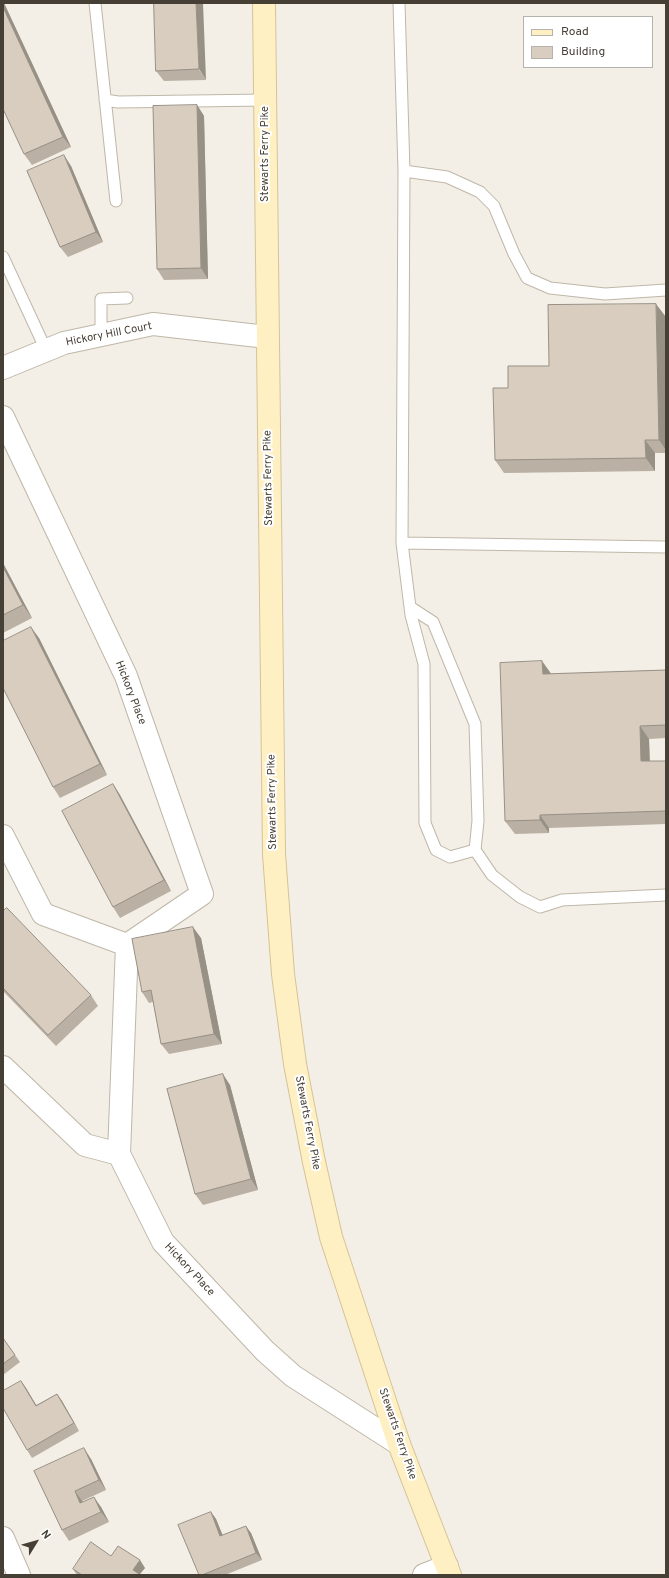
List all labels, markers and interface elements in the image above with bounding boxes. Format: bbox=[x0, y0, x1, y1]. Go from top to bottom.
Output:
legend bbox=[523, 16, 653, 68]
text: Road bbox=[561, 24, 589, 40]
text: Building bbox=[561, 44, 605, 60]
street label: Stewarts Ferry Pike bbox=[259, 106, 273, 202]
street label: Hickory Hill Court bbox=[65, 320, 153, 350]
street label: Stewarts Ferry Pike bbox=[262, 430, 276, 526]
street label: Hickory Place bbox=[112, 659, 148, 727]
street label: Stewarts Ferry Pike bbox=[266, 754, 280, 850]
street label: Stewarts Ferry Pike bbox=[291, 1075, 323, 1171]
street label: Hickory Place bbox=[161, 1241, 217, 1299]
street label: Stewarts Ferry Pike bbox=[375, 1387, 419, 1481]
north arrow bbox=[16, 1522, 56, 1562]
text: N bbox=[38, 1527, 54, 1542]

